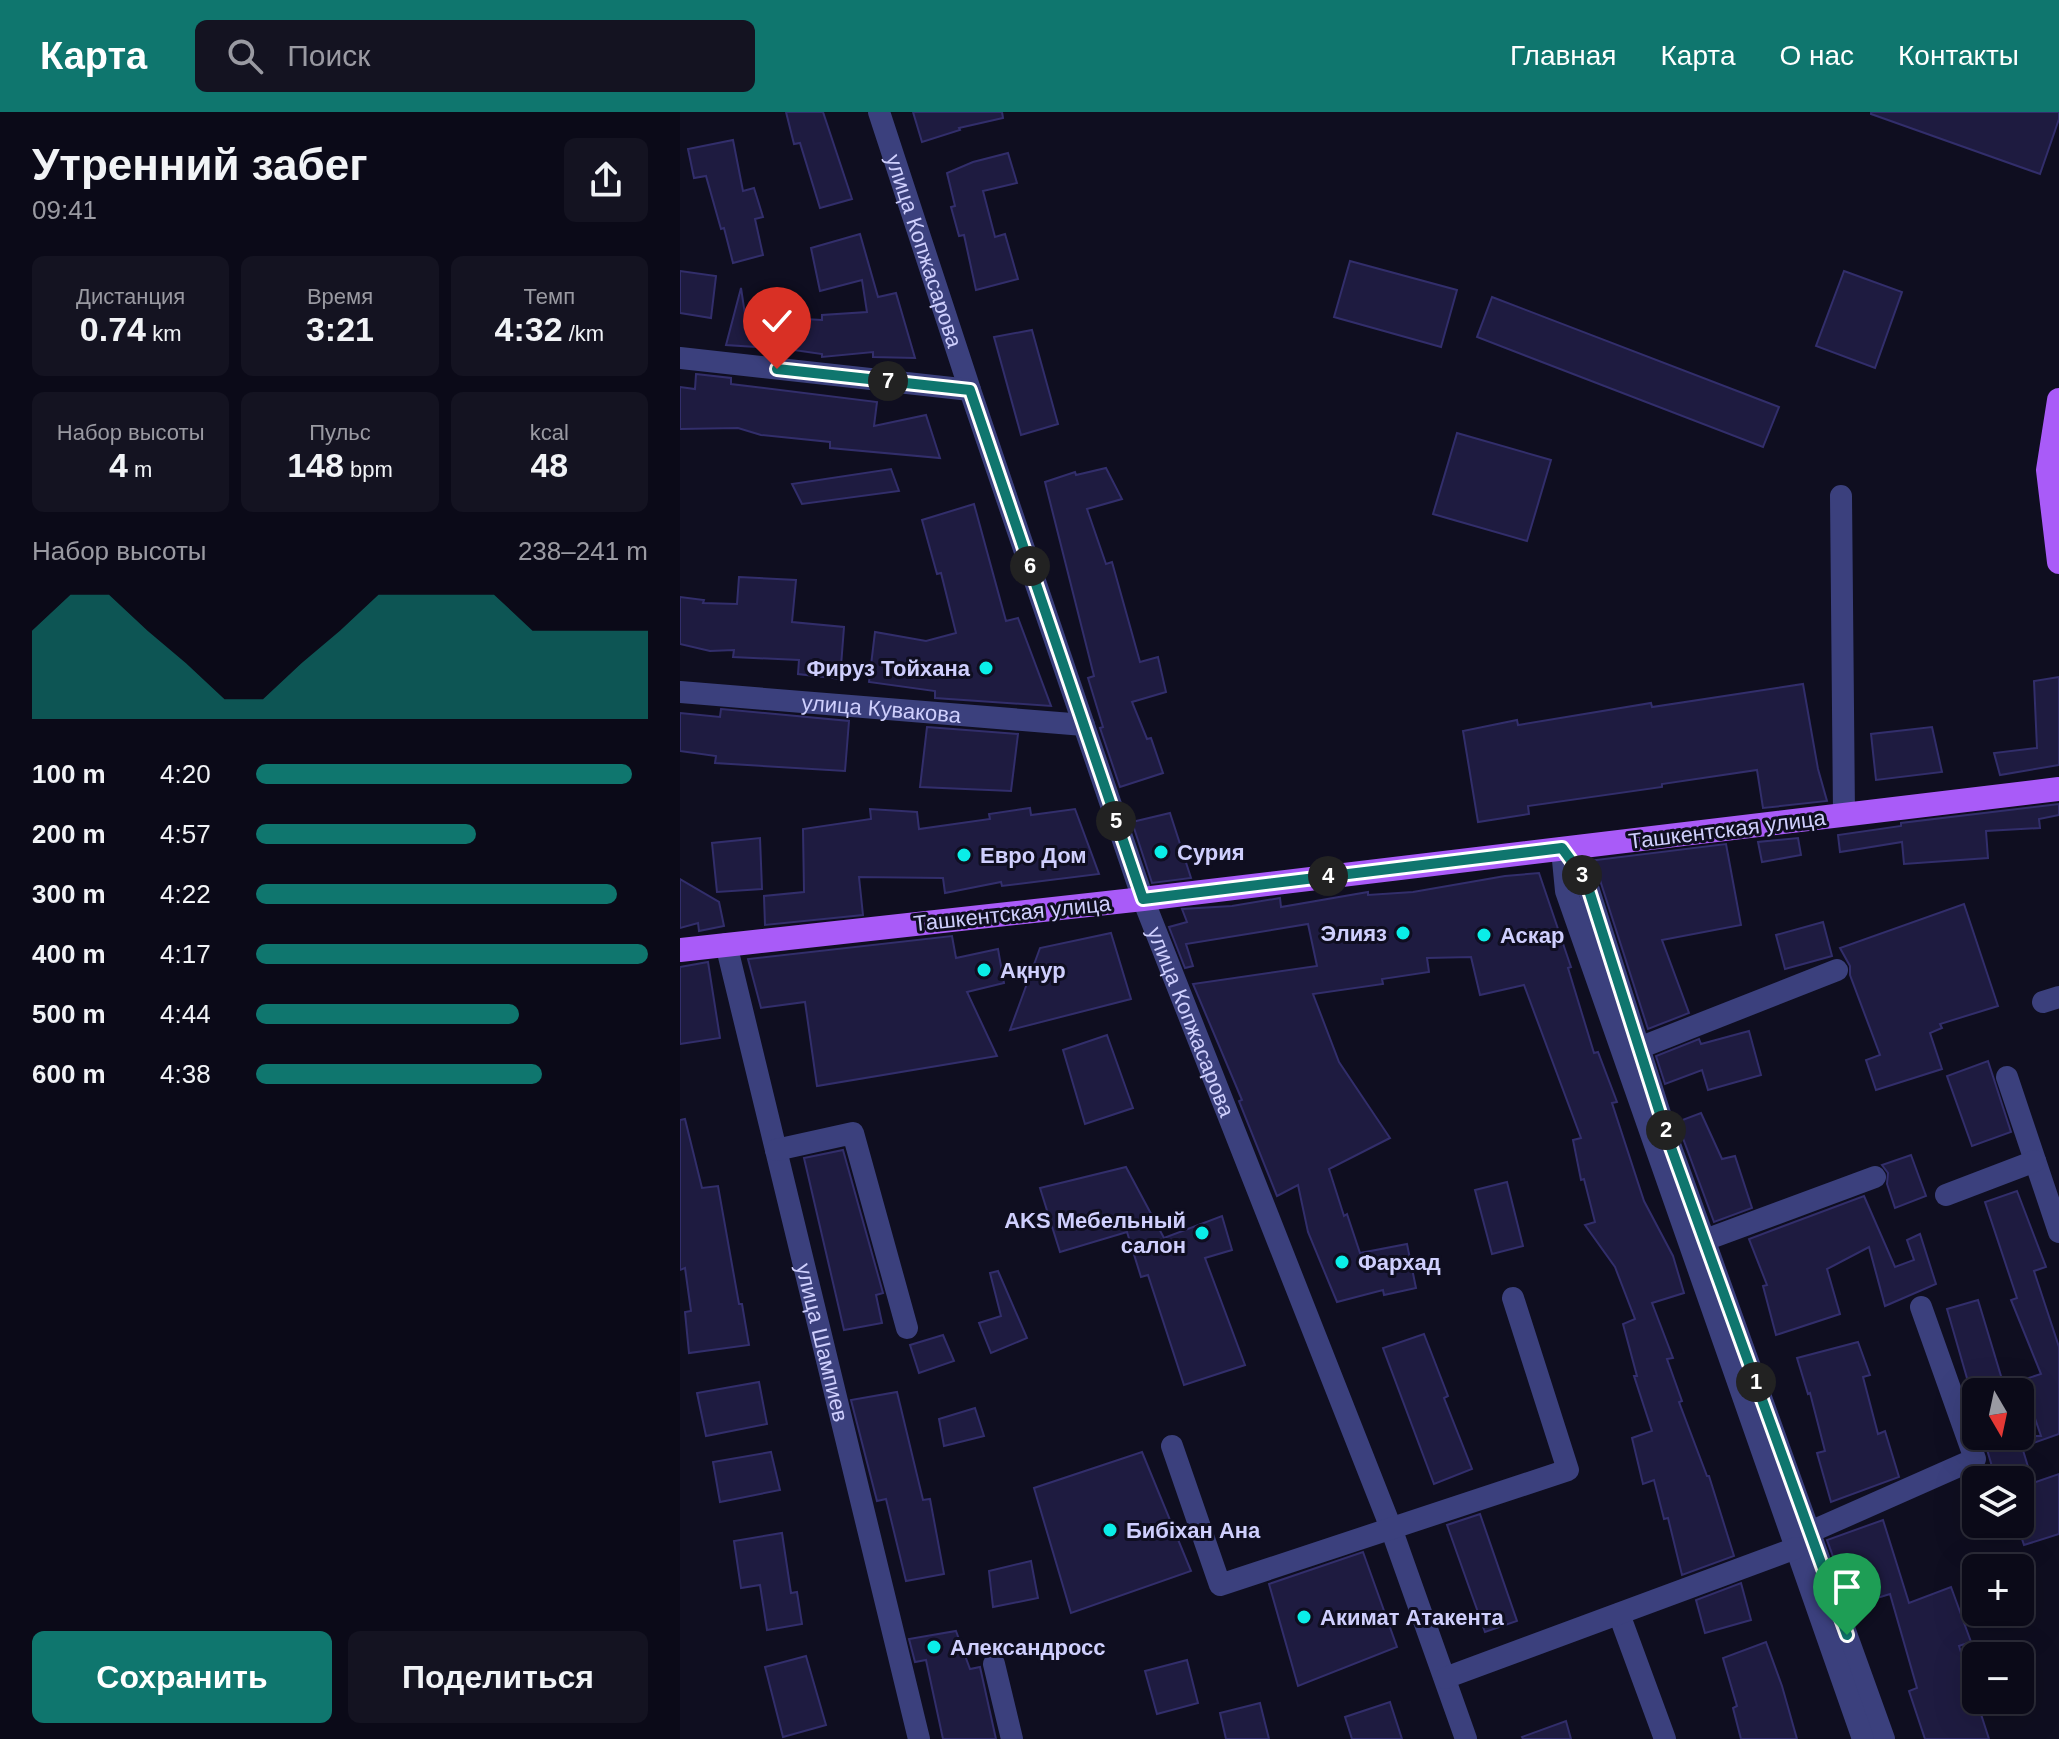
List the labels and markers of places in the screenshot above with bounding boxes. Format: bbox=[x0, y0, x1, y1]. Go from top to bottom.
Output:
pin bbox=[743, 287, 811, 369]
pin: 7 bbox=[868, 361, 908, 401]
pin: 6 bbox=[1010, 546, 1050, 586]
place label: Фируз Тойхана bbox=[807, 656, 971, 681]
marker: Фируз Тойхана bbox=[977, 659, 995, 677]
pin: 5 bbox=[1096, 801, 1136, 841]
place label: Сурия bbox=[1177, 840, 1245, 865]
place label: Евро Дом bbox=[980, 843, 1087, 868]
marker: Сурия bbox=[1152, 843, 1170, 861]
marker: Евро Дом bbox=[955, 846, 973, 864]
pin: 3 bbox=[1562, 855, 1602, 895]
pin: 4 bbox=[1308, 856, 1348, 896]
place label: Элияз bbox=[1321, 921, 1387, 946]
place label: Аскар bbox=[1500, 923, 1565, 948]
marker: Элияз bbox=[1394, 924, 1412, 942]
marker: Аскар bbox=[1475, 926, 1493, 944]
place label: Ақнур bbox=[1000, 958, 1066, 983]
marker: Ақнур bbox=[975, 961, 993, 979]
pin: 2 bbox=[1646, 1110, 1686, 1150]
place label: AKS Мебельный салон bbox=[1004, 1208, 1186, 1258]
marker: AKS Мебельный салон bbox=[1193, 1224, 1211, 1242]
place label: Фархад bbox=[1358, 1250, 1441, 1275]
marker: Фархад bbox=[1333, 1253, 1351, 1271]
pin: 1 bbox=[1736, 1362, 1776, 1402]
place label: Бибіхан Ана bbox=[1126, 1518, 1261, 1543]
marker: Бибіхан Ана bbox=[1101, 1521, 1119, 1539]
pin bbox=[1813, 1553, 1881, 1635]
place label: Акимат Атакента bbox=[1320, 1605, 1504, 1630]
marker: Акимат Атакента bbox=[1295, 1608, 1313, 1626]
place label: Александросс bbox=[950, 1635, 1106, 1660]
marker: Александросс bbox=[925, 1638, 943, 1656]

